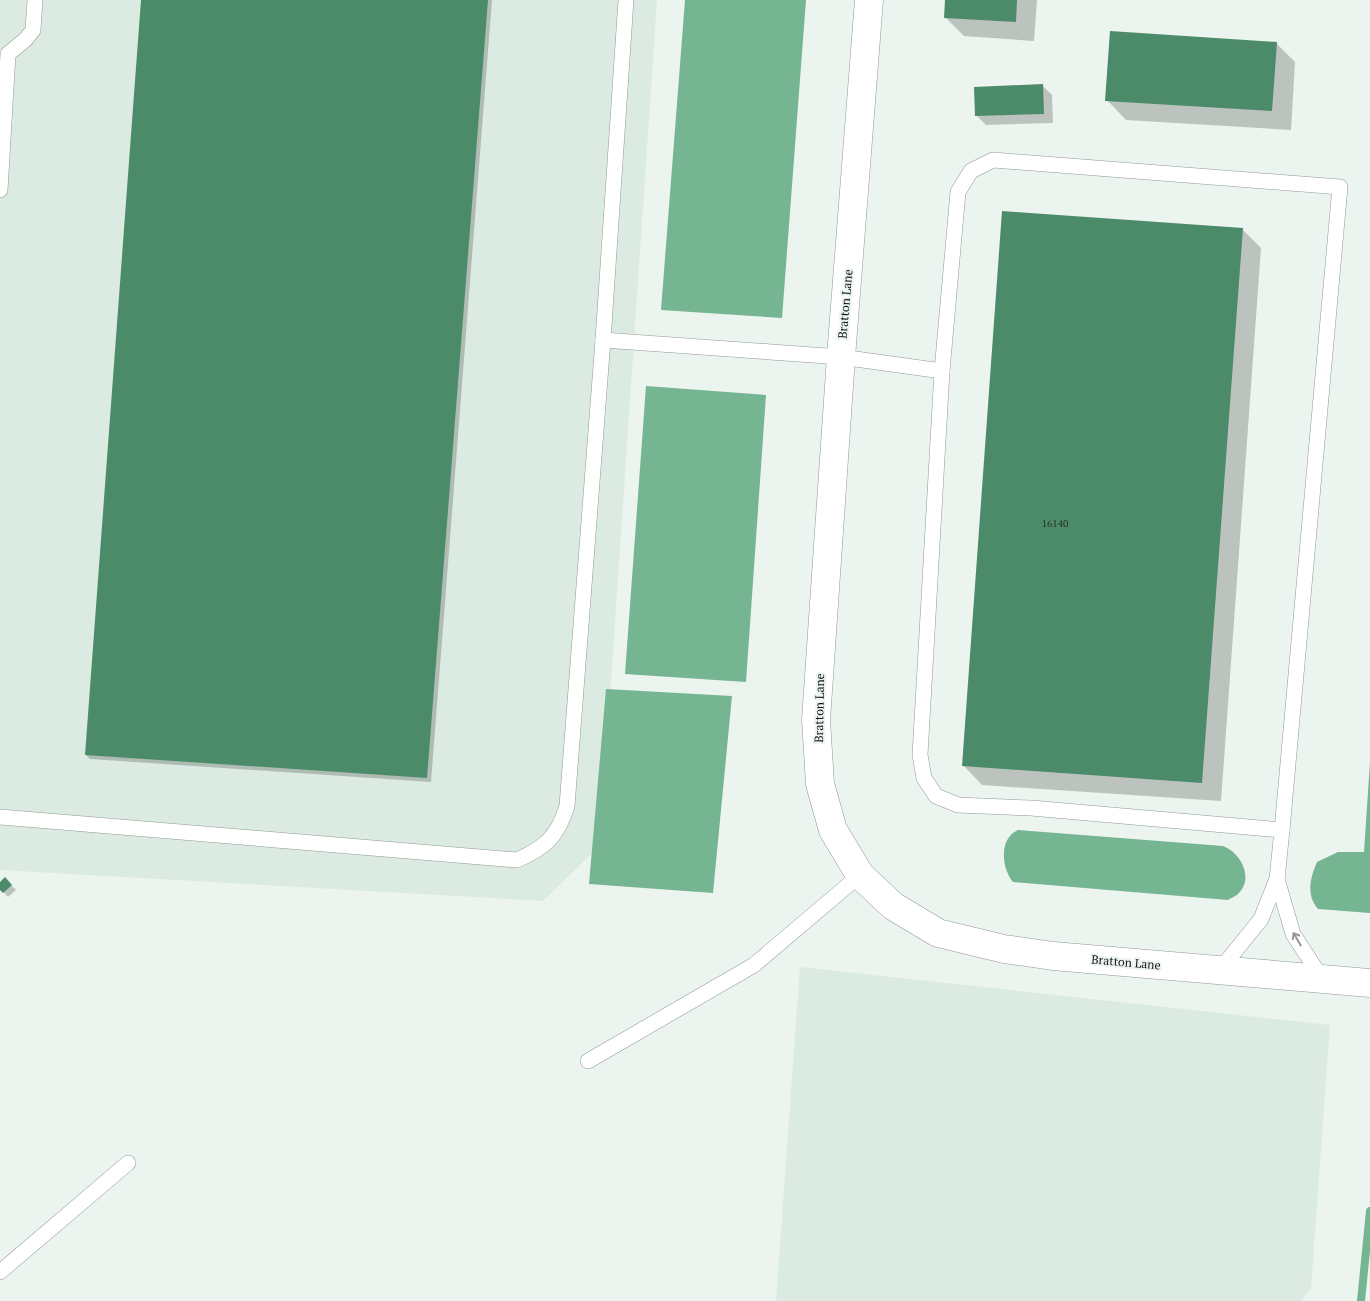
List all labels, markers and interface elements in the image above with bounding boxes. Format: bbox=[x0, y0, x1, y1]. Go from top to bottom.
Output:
street label: Bratton Lane bbox=[835, 269, 855, 339]
house number: 16140 bbox=[1042, 517, 1068, 530]
street label: Bratton Lane bbox=[811, 673, 827, 743]
one-way arrow bbox=[1291, 932, 1301, 947]
street label: Bratton Lane bbox=[1091, 952, 1161, 972]

